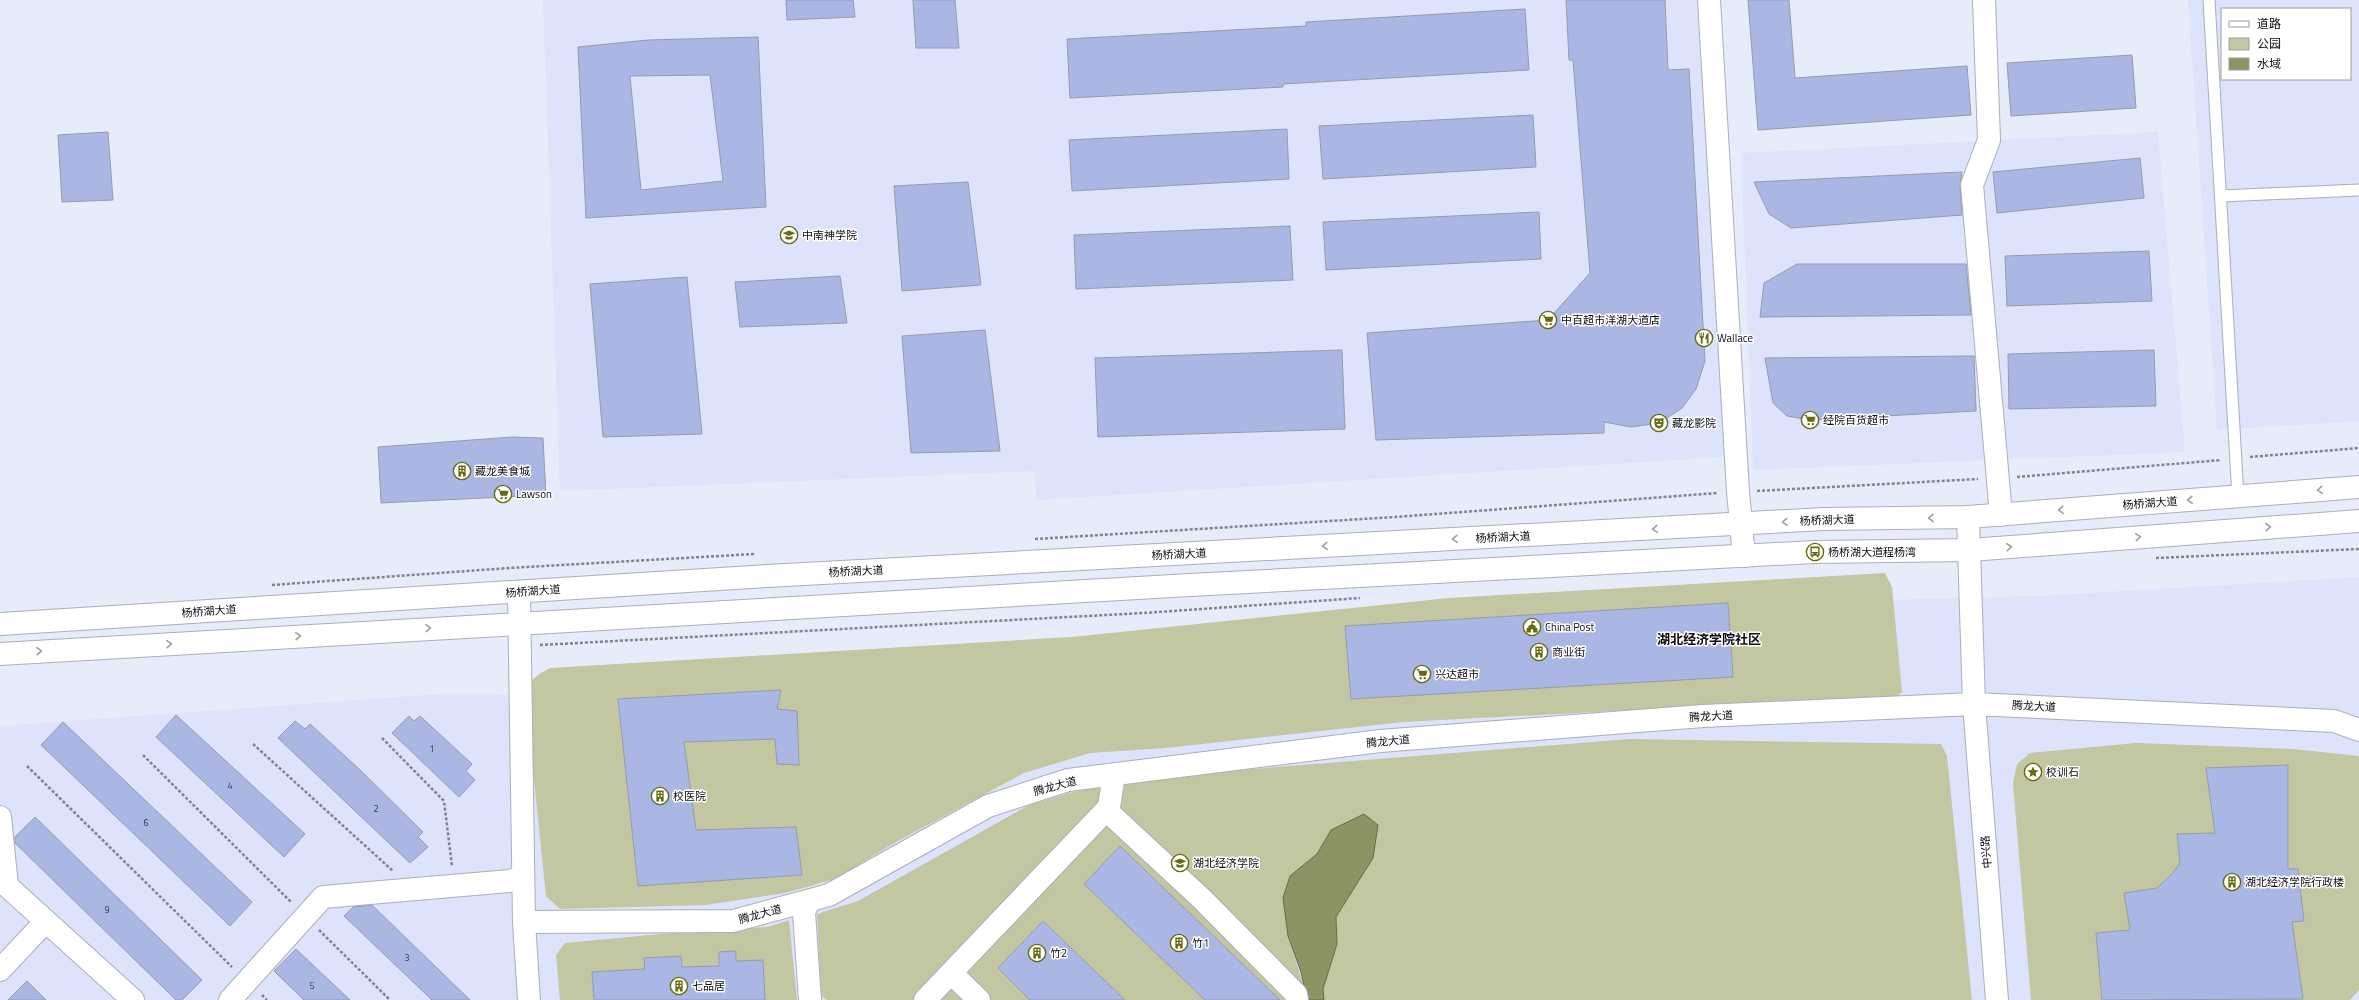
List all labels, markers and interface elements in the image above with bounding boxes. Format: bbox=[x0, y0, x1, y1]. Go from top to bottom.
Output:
legend bbox=[2221, 8, 2351, 80]
text: 道路 bbox=[2257, 14, 2281, 33]
text: 公园 bbox=[2257, 34, 2281, 53]
text: 水域 bbox=[2257, 54, 2281, 73]
school or university icon: 中南神学院 bbox=[779, 225, 799, 245]
place label: 中南神学院 bbox=[802, 227, 857, 243]
supermarket icon: 中百超市洋湖大道店 bbox=[1538, 310, 1558, 330]
place label: 中百超市洋湖大道店 bbox=[1561, 312, 1660, 328]
restaurant icon: Wallace bbox=[1694, 328, 1714, 348]
place label: Wallace bbox=[1717, 330, 1753, 346]
supermarket icon: 经院百货超市 bbox=[1800, 410, 1820, 430]
place label: 经院百货超市 bbox=[1823, 412, 1889, 428]
theatre icon: 藏龙影院 bbox=[1649, 413, 1669, 433]
place label: 藏龙影院 bbox=[1672, 415, 1716, 431]
building icon: 藏龙美食城 bbox=[452, 461, 472, 481]
place label: 藏龙美食城 bbox=[475, 463, 530, 479]
supermarket icon: Lawson bbox=[493, 484, 513, 504]
place label: Lawson bbox=[516, 486, 552, 502]
one-way arrow bbox=[2317, 486, 2323, 495]
street label: 杨桥湖大道 bbox=[2122, 493, 2178, 513]
one-way arrow bbox=[2187, 496, 2194, 505]
one-way arrow bbox=[2058, 506, 2064, 515]
street label: 杨桥湖大道 bbox=[1799, 511, 1855, 529]
one-way arrow bbox=[1928, 514, 1934, 522]
one-way arrow bbox=[1782, 517, 1788, 526]
one-way arrow bbox=[2265, 523, 2271, 532]
one-way arrow bbox=[1652, 524, 1658, 533]
street label: 杨桥湖大道 bbox=[1475, 528, 1531, 546]
one-way arrow bbox=[2135, 532, 2141, 541]
one-way arrow bbox=[1452, 535, 1458, 544]
one-way arrow bbox=[1322, 542, 1328, 550]
bus stop icon: 杨桥湖大道程杨湾 bbox=[1805, 542, 1825, 562]
one-way arrow bbox=[2006, 543, 2012, 552]
place label: 杨桥湖大道程杨湾 bbox=[1828, 544, 1916, 560]
street label: 杨桥湖大道 bbox=[1151, 545, 1207, 563]
street label: 杨桥湖大道 bbox=[828, 562, 884, 580]
street label: 杨桥湖大道 bbox=[505, 581, 561, 601]
street label: 杨桥湖大道 bbox=[181, 601, 237, 621]
public building icon: China Post bbox=[1522, 617, 1542, 637]
place label: China Post bbox=[1545, 619, 1595, 635]
one-way arrow bbox=[425, 624, 431, 633]
district label: 湖北经济学院社区 bbox=[1657, 629, 1761, 649]
one-way arrow bbox=[295, 632, 301, 640]
one-way arrow bbox=[166, 639, 172, 648]
building icon: 商业街 bbox=[1529, 642, 1549, 662]
place label: 商业街 bbox=[1552, 644, 1585, 660]
one-way arrow bbox=[36, 647, 42, 656]
supermarket icon: 兴达超市 bbox=[1412, 664, 1432, 684]
place label: 兴达超市 bbox=[1435, 666, 1479, 682]
street label: 腾龙大道 bbox=[2012, 697, 2056, 715]
street label: 腾龙大道 bbox=[1689, 707, 1733, 725]
street label: 腾龙大道 bbox=[1365, 731, 1411, 751]
house number: 1 bbox=[429, 742, 435, 755]
place icon: 校训石 bbox=[2023, 762, 2043, 782]
place label: 校训石 bbox=[2046, 764, 2079, 780]
street label: 腾龙大道 bbox=[1032, 773, 1078, 799]
house number: 4 bbox=[227, 779, 233, 792]
building icon: 校医院 bbox=[650, 786, 670, 806]
place label: 校医院 bbox=[673, 788, 706, 804]
house number: 2 bbox=[373, 802, 379, 815]
house number: 6 bbox=[143, 816, 149, 829]
street label: 中兴路 bbox=[1977, 835, 1995, 869]
school or university icon: 湖北经济学院 bbox=[1170, 853, 1190, 873]
place label: 湖北经济学院 bbox=[1193, 855, 1259, 871]
building icon: 湖北经济学院行政楼 bbox=[2222, 872, 2242, 892]
place label: 湖北经济学院行政楼 bbox=[2245, 874, 2344, 890]
street label: 腾龙大道 bbox=[737, 901, 783, 927]
house number: 9 bbox=[104, 903, 110, 916]
building icon: 竹1 bbox=[1169, 933, 1189, 953]
place label: 竹1 bbox=[1192, 935, 1209, 951]
building icon: 竹2 bbox=[1027, 943, 1047, 963]
place label: 竹2 bbox=[1050, 945, 1067, 961]
house number: 3 bbox=[404, 951, 410, 964]
building icon: 七品居 bbox=[669, 976, 689, 996]
place label: 七品居 bbox=[692, 978, 725, 994]
house number: 5 bbox=[309, 979, 315, 992]

